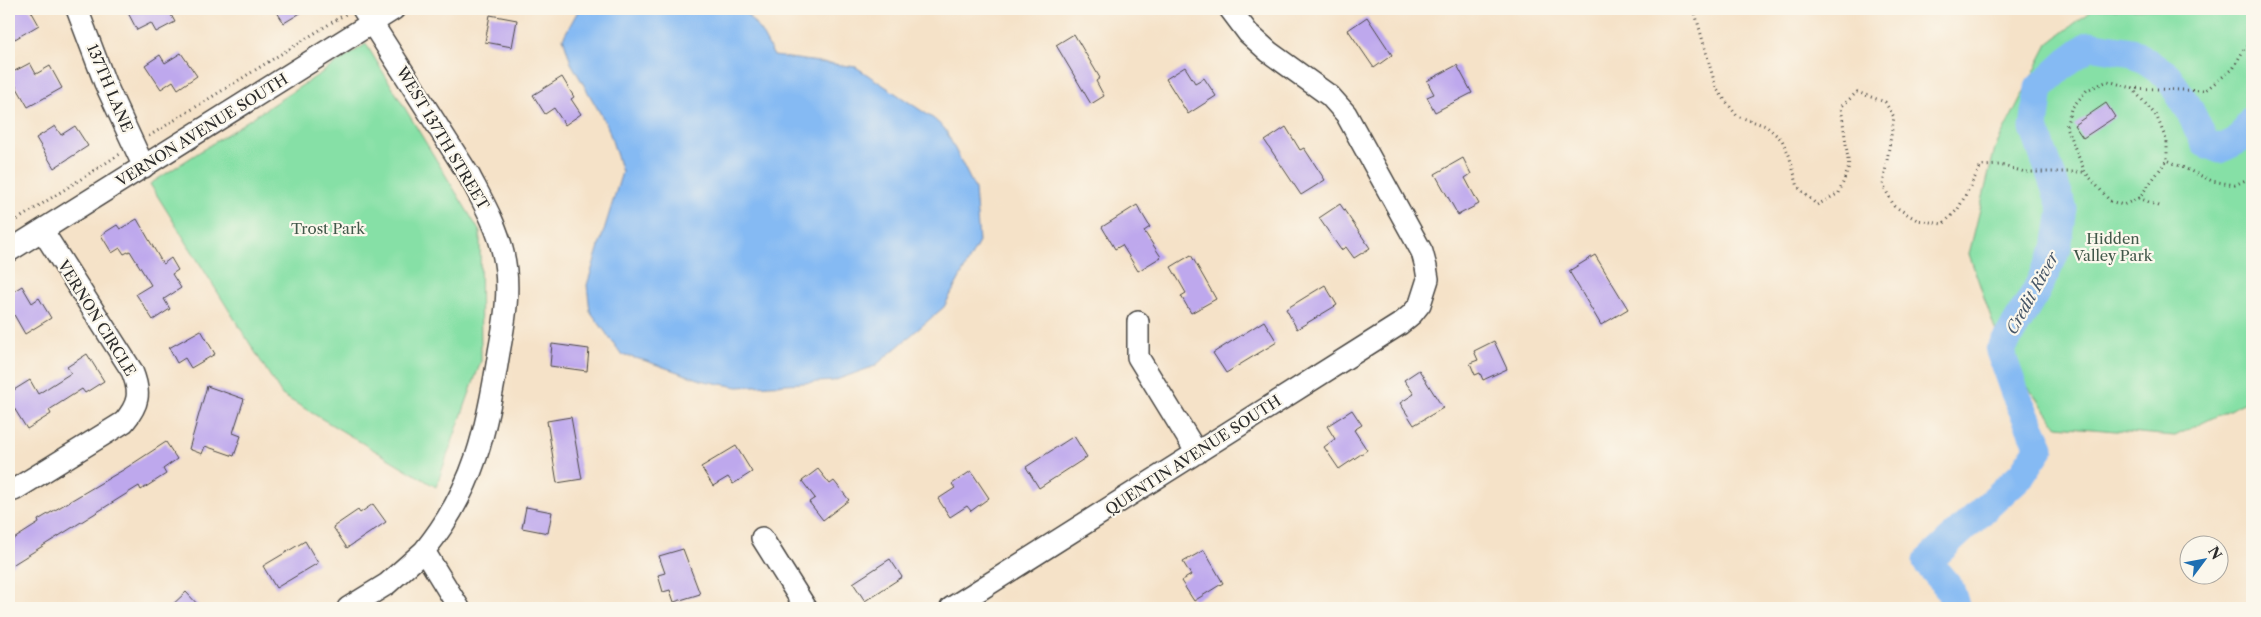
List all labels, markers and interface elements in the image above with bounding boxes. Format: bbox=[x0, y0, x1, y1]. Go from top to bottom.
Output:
street label: 137TH LANE bbox=[83, 41, 137, 135]
street label: WEST 137TH STREET bbox=[392, 62, 494, 214]
street label: VERNON AVENUE SOUTH bbox=[112, 69, 291, 191]
park label: Trost Park bbox=[291, 219, 366, 238]
park label: Hidden Valley Park bbox=[2073, 229, 2154, 265]
water label: Credit River bbox=[2001, 247, 2063, 338]
street label: VERNON CIRCLE bbox=[53, 256, 140, 379]
street label: QUENTIN AVENUE SOUTH bbox=[1102, 391, 1285, 519]
north arrow bbox=[2178, 534, 2228, 584]
text: N bbox=[2204, 543, 2226, 563]

